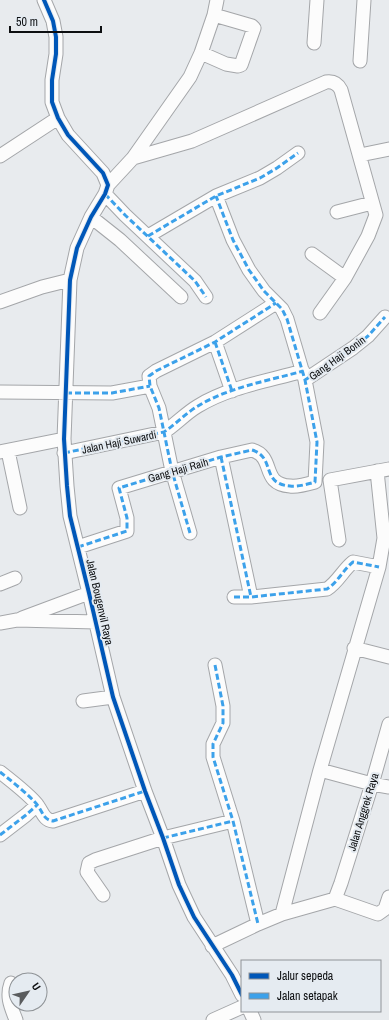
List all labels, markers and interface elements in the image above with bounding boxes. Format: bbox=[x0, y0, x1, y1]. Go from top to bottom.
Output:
scale bar bbox=[10, 8, 101, 34]
text: 50 m bbox=[16, 14, 38, 30]
street label: Gang Haji Bonin bbox=[306, 333, 368, 383]
street label: Jalan Haji Suwardi bbox=[81, 427, 157, 457]
street label: Gang Haji Raih bbox=[146, 455, 210, 485]
street label: Jalan Bougenvil Raya bbox=[83, 558, 117, 646]
street label: Jalan Anggrek Raya bbox=[345, 771, 381, 853]
legend bbox=[241, 960, 381, 1012]
text: Jalur sepeda bbox=[277, 968, 334, 984]
north arrow bbox=[8, 972, 48, 1012]
text: U bbox=[29, 980, 44, 993]
text: Jalan setapak bbox=[277, 988, 338, 1004]

